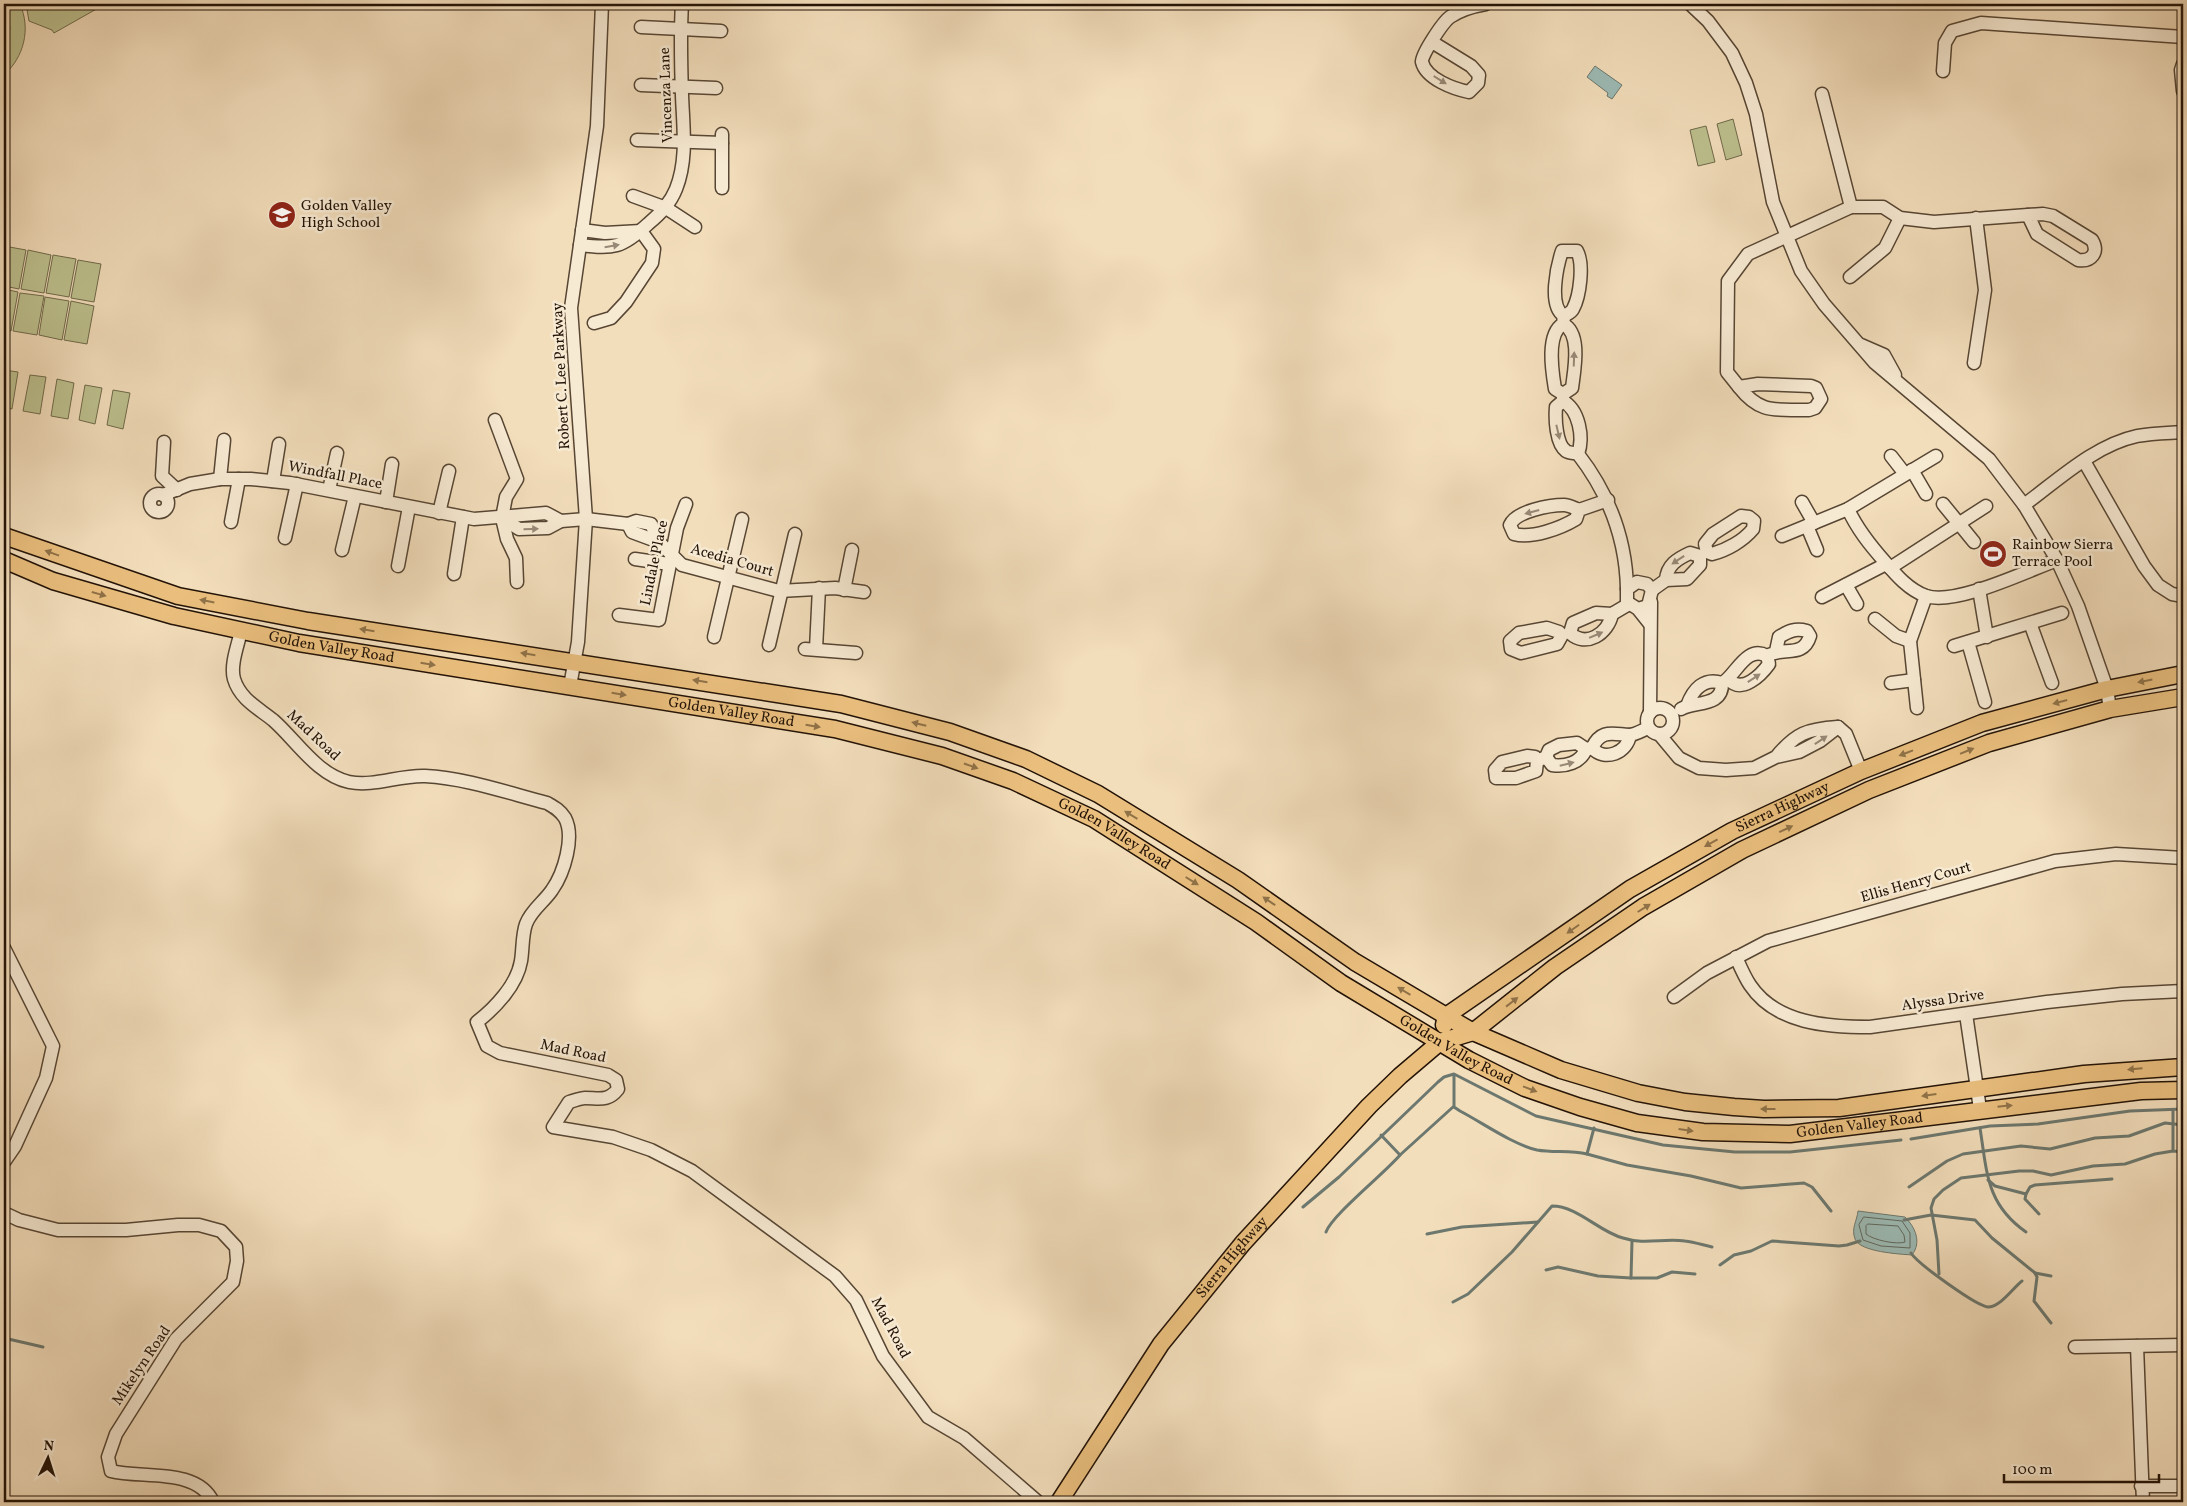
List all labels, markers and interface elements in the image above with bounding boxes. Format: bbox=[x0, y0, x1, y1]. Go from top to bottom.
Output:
street label: Vincenza Lane bbox=[655, 47, 679, 143]
one-way arrow bbox=[1433, 75, 1446, 84]
place label: Golden Valley High School bbox=[301, 196, 392, 234]
school or university icon: Golden Valley High School bbox=[267, 200, 297, 230]
one-way arrow bbox=[605, 242, 621, 250]
street label: Robert C. Lee Parkway bbox=[548, 302, 576, 450]
one-way arrow bbox=[1570, 351, 1578, 367]
one-way arrow bbox=[1555, 424, 1563, 440]
street label: Windfall Place bbox=[286, 457, 384, 495]
one-way arrow bbox=[1524, 508, 1539, 516]
street label: Lindale Place bbox=[636, 518, 674, 608]
one-way arrow bbox=[523, 524, 539, 532]
place label: Rainbow Sierra Terrace Pool bbox=[2012, 535, 2113, 573]
street label: Acedia Court bbox=[688, 539, 776, 583]
sports icon: Rainbow Sierra Terrace Pool bbox=[1978, 539, 2008, 569]
one-way arrow bbox=[44, 549, 59, 557]
one-way arrow bbox=[1671, 556, 1685, 565]
one-way arrow bbox=[92, 591, 107, 599]
one-way arrow bbox=[199, 597, 215, 605]
one-way arrow bbox=[359, 625, 375, 633]
street label: Golden Valley Road bbox=[267, 626, 396, 669]
one-way arrow bbox=[1589, 631, 1604, 639]
one-way arrow bbox=[520, 650, 536, 658]
one-way arrow bbox=[421, 660, 437, 668]
one-way arrow bbox=[1748, 673, 1761, 683]
one-way arrow bbox=[692, 677, 708, 685]
one-way arrow bbox=[2137, 678, 2153, 686]
one-way arrow bbox=[611, 690, 627, 698]
street label: Golden Valley Road bbox=[667, 692, 796, 733]
one-way arrow bbox=[2052, 698, 2067, 706]
street label: Mad Road bbox=[281, 706, 345, 766]
one-way arrow bbox=[911, 720, 926, 728]
one-way arrow bbox=[806, 722, 822, 730]
one-way arrow bbox=[1814, 735, 1828, 745]
one-way arrow bbox=[1960, 747, 1974, 755]
one-way arrow bbox=[1898, 749, 1913, 757]
one-way arrow bbox=[1560, 760, 1575, 768]
one-way arrow bbox=[963, 763, 978, 770]
street label: Sierra Highway bbox=[1732, 776, 1833, 838]
street label: Golden Valley Road bbox=[1054, 793, 1174, 875]
one-way arrow bbox=[1125, 810, 1138, 819]
one-way arrow bbox=[1779, 825, 1793, 833]
one-way arrow bbox=[1704, 839, 1717, 848]
street label: Ellis Henry Court bbox=[1858, 857, 1974, 909]
one-way arrow bbox=[1185, 876, 1198, 886]
one-way arrow bbox=[1263, 896, 1276, 906]
one-way arrow bbox=[1637, 903, 1650, 912]
one-way arrow bbox=[1566, 924, 1579, 934]
street label: Alyssa Drive bbox=[1900, 985, 1986, 1017]
one-way arrow bbox=[1398, 987, 1411, 996]
one-way arrow bbox=[1505, 997, 1518, 1008]
street label: Golden Valley Road bbox=[1395, 1010, 1516, 1091]
street label: Mad Road bbox=[538, 1035, 608, 1069]
one-way arrow bbox=[2126, 1066, 2142, 1074]
one-way arrow bbox=[1522, 1086, 1537, 1093]
one-way arrow bbox=[1921, 1091, 1937, 1099]
one-way arrow bbox=[1998, 1102, 2014, 1110]
one-way arrow bbox=[1759, 1105, 1775, 1113]
street label: Golden Valley Road bbox=[1795, 1107, 1924, 1144]
one-way arrow bbox=[1679, 1126, 1695, 1134]
street label: Sierra Highway bbox=[1191, 1212, 1273, 1303]
street label: Mad Road bbox=[865, 1294, 915, 1362]
street label: Mikelyn Road bbox=[108, 1322, 176, 1410]
north arrow bbox=[22, 1434, 72, 1484]
text: N bbox=[43, 1437, 55, 1456]
scale bar bbox=[2004, 1451, 2160, 1483]
text: 100 m bbox=[2012, 1460, 2052, 1481]

